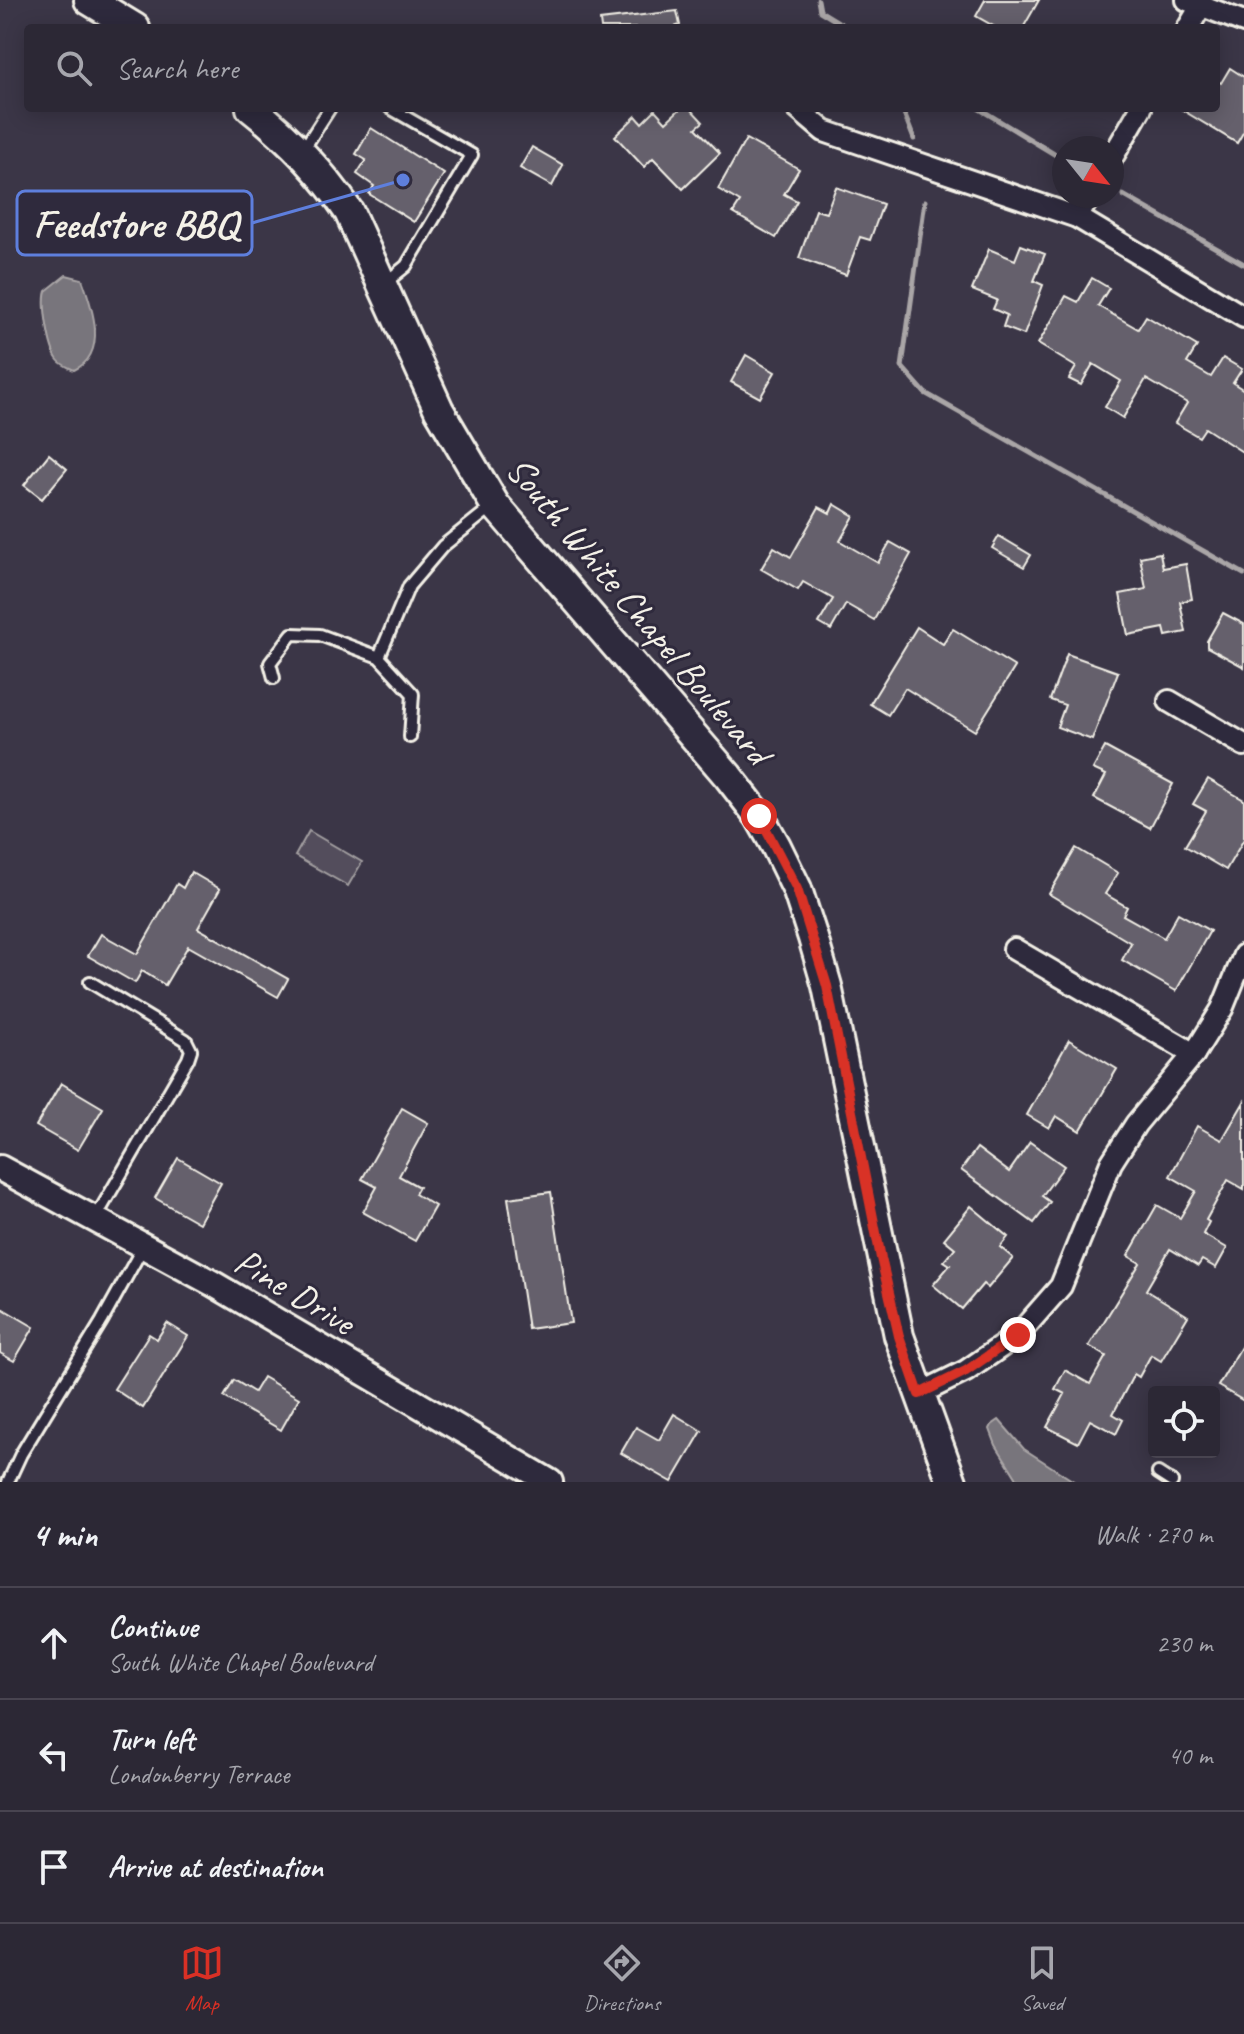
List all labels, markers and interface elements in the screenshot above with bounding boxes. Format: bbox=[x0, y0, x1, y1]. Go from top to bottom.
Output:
search box bbox=[24, 24, 1220, 112]
icon: search bbox=[52, 46, 96, 90]
text: Search here bbox=[116, 49, 238, 87]
north arrow bbox=[1052, 136, 1124, 208]
callout: Feedstore BBQ bbox=[17, 191, 252, 255]
text: Feedstore BBQ bbox=[33, 199, 242, 249]
street label: South White Chapel Boulevard bbox=[496, 447, 785, 778]
route start bbox=[741, 798, 777, 834]
street label: Pine Drive bbox=[226, 1237, 365, 1347]
route end bbox=[1000, 1317, 1036, 1353]
map controls bbox=[1148, 1386, 1220, 1458]
button: locate bbox=[1148, 1386, 1220, 1458]
text: 4 min bbox=[32, 1513, 97, 1556]
text: Walk · 270 m bbox=[1095, 1518, 1212, 1551]
text: Continue bbox=[108, 1608, 198, 1646]
icon: ahead bbox=[32, 1621, 76, 1665]
text: 230 m bbox=[1156, 1627, 1212, 1660]
text: South White Chapel Boulevard bbox=[108, 1646, 373, 1679]
text: Turn left bbox=[108, 1720, 195, 1758]
icon: left bbox=[32, 1733, 76, 1777]
text: 40 m bbox=[1168, 1739, 1212, 1772]
text: Londonberry Terrace bbox=[108, 1758, 290, 1791]
icon: arrive bbox=[32, 1845, 76, 1889]
text: Arrive at destination bbox=[108, 1848, 323, 1886]
tab: Map bbox=[180, 1941, 224, 2017]
tab: Directions bbox=[584, 1941, 660, 2017]
tab: Saved bbox=[1020, 1941, 1064, 2017]

